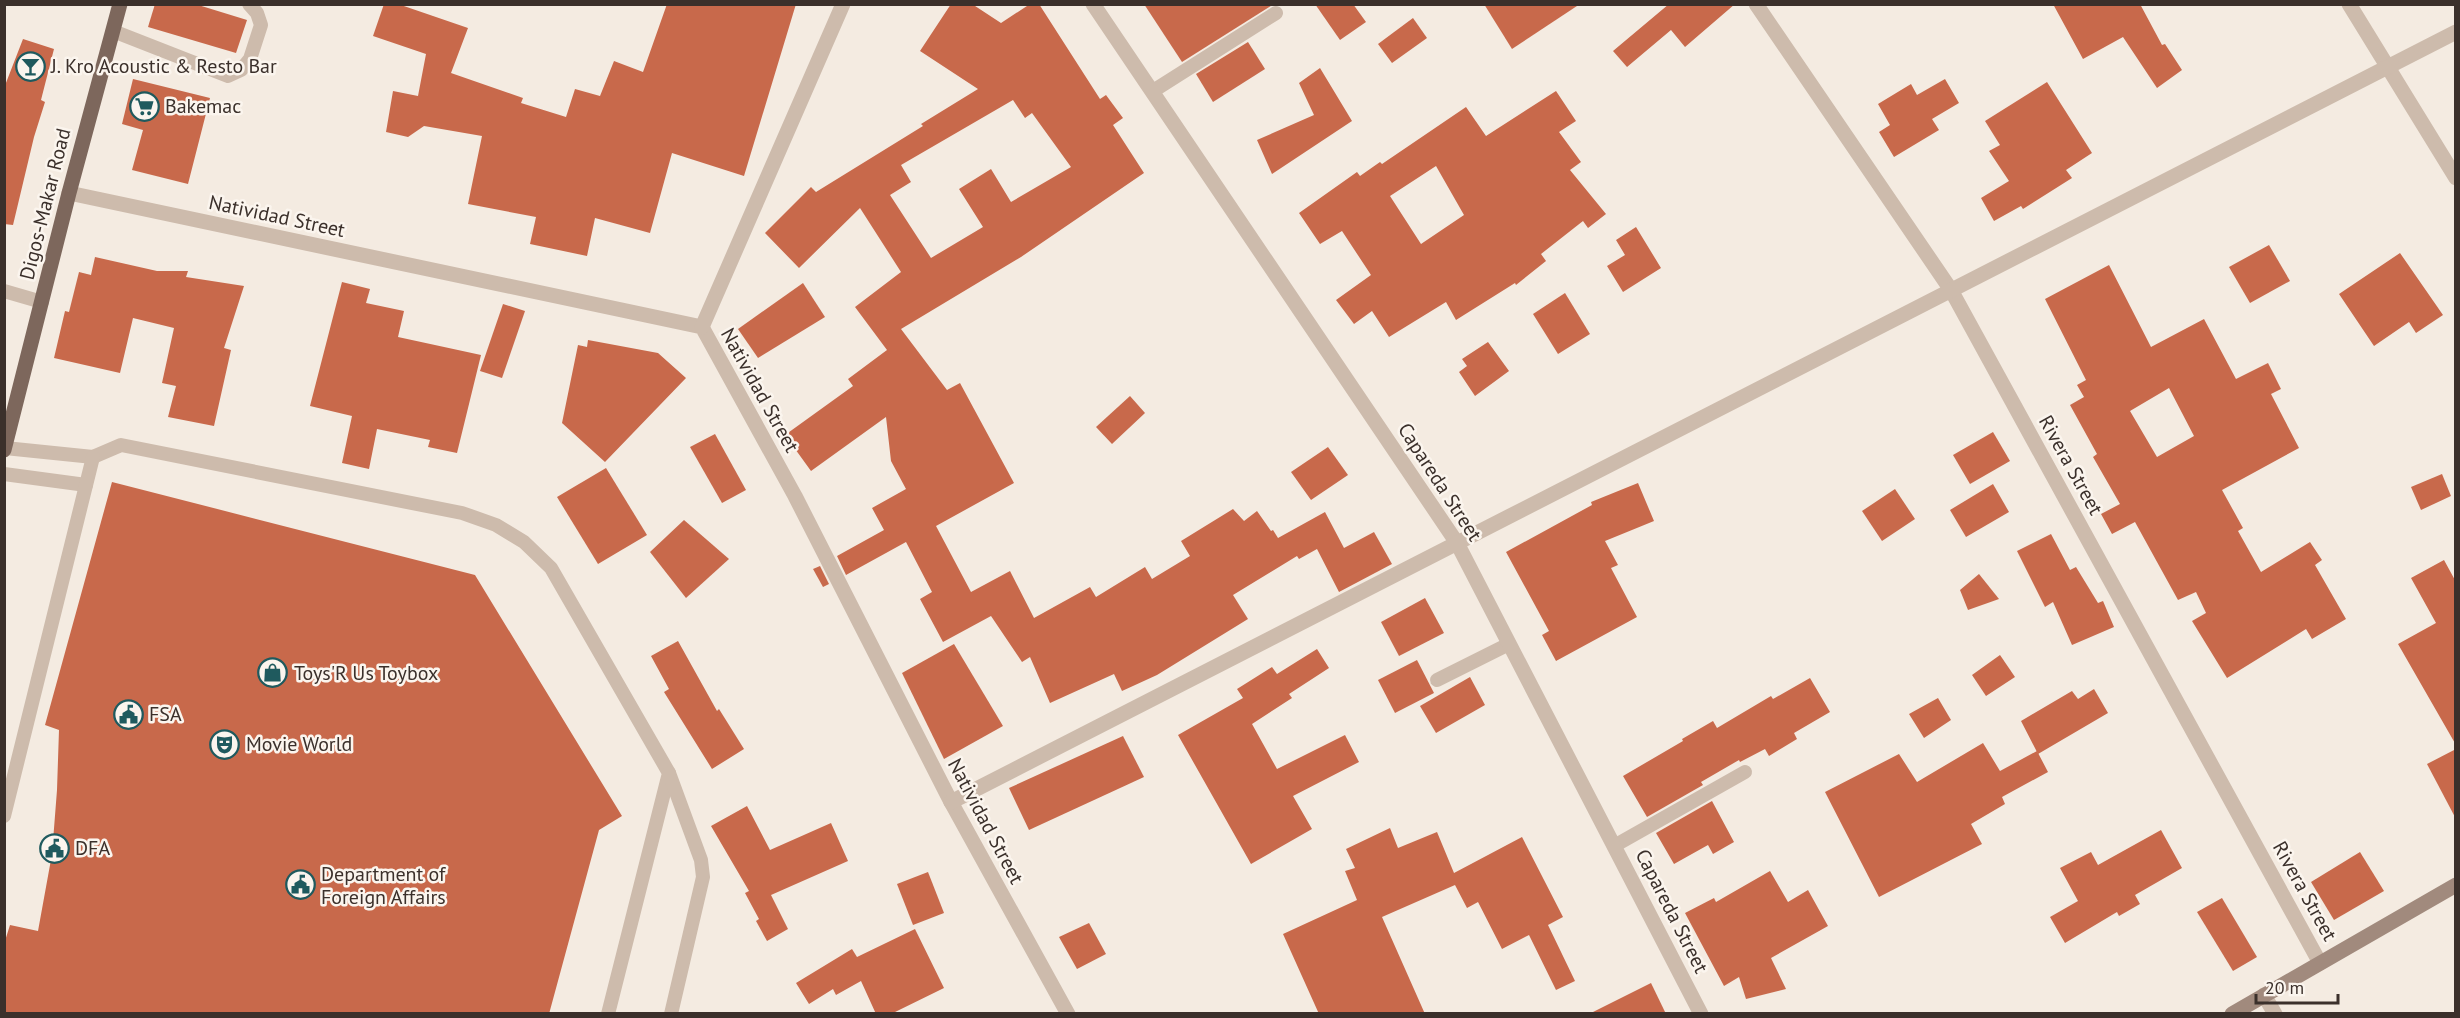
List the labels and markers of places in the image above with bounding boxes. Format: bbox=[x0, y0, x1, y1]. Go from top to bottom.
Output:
bar icon: J. Kro Acoustic & Resto Bar bbox=[14, 50, 46, 82]
place label: J. Kro Acoustic & Resto Bar bbox=[50, 53, 277, 79]
supermarket icon: Bakemac bbox=[128, 90, 160, 122]
place label: Bakemac bbox=[165, 93, 241, 119]
shop icon: Toys'R Us Toybox bbox=[257, 657, 289, 689]
place label: Toys'R Us Toybox bbox=[294, 660, 438, 686]
public building icon: FSA bbox=[112, 698, 144, 730]
place label: FSA bbox=[149, 701, 182, 727]
theatre icon: Movie World bbox=[209, 728, 241, 760]
place label: Movie World bbox=[246, 731, 352, 757]
public building icon: DFA bbox=[38, 832, 70, 864]
place label: DFA bbox=[75, 835, 110, 861]
place label: Department of Foreign Affairs bbox=[321, 861, 447, 910]
public building icon: Department of Foreign Affairs bbox=[284, 869, 316, 901]

